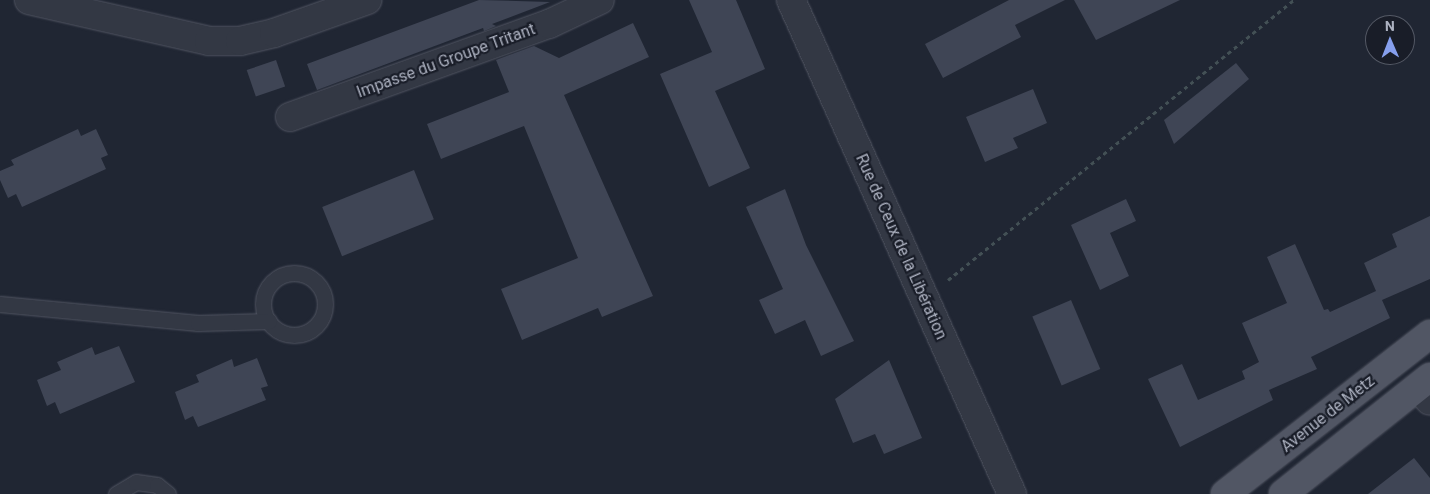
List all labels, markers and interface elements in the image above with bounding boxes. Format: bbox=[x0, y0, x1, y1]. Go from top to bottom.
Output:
north arrow bbox=[1365, 15, 1415, 65]
text: N bbox=[1385, 18, 1395, 34]
street label: Impasse du Groupe Tritant bbox=[354, 20, 538, 102]
street label: Rue de Ceux de la Libération bbox=[851, 151, 951, 343]
street label: Avenue de Metz bbox=[1277, 372, 1379, 456]

